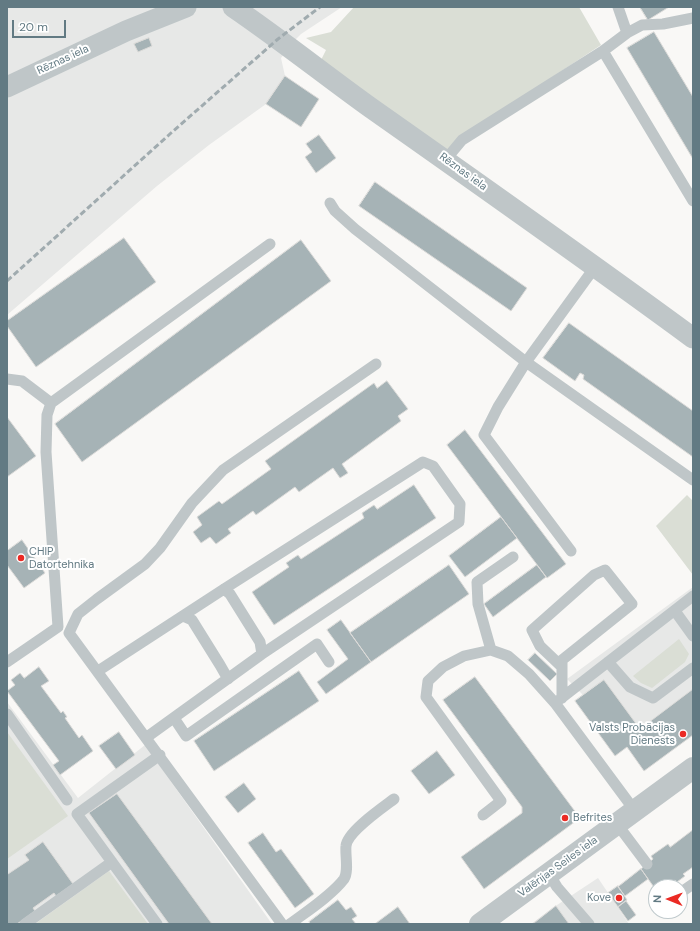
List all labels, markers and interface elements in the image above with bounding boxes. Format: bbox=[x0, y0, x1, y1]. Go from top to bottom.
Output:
scale bar bbox=[14, 12, 68, 38]
text: 20 m bbox=[19, 19, 48, 35]
street label: Rēznas iela bbox=[35, 42, 91, 78]
street label: Rēznas iela bbox=[437, 150, 489, 194]
place label: CHIP Datortehnika bbox=[29, 545, 94, 571]
marker: CHIP Datortehnika bbox=[16, 553, 26, 563]
place label: Valsts Probācijas Dienests bbox=[589, 721, 675, 747]
marker: Valsts Probācijas Dienests bbox=[678, 729, 688, 739]
place label: Befrites bbox=[573, 811, 612, 825]
marker: Befrites bbox=[560, 813, 570, 823]
street label: Valērijas Seiles iela bbox=[516, 834, 600, 900]
north arrow bbox=[648, 879, 688, 919]
place label: Kove bbox=[587, 891, 611, 905]
marker: Kove bbox=[614, 893, 624, 903]
text: N bbox=[650, 895, 664, 903]

